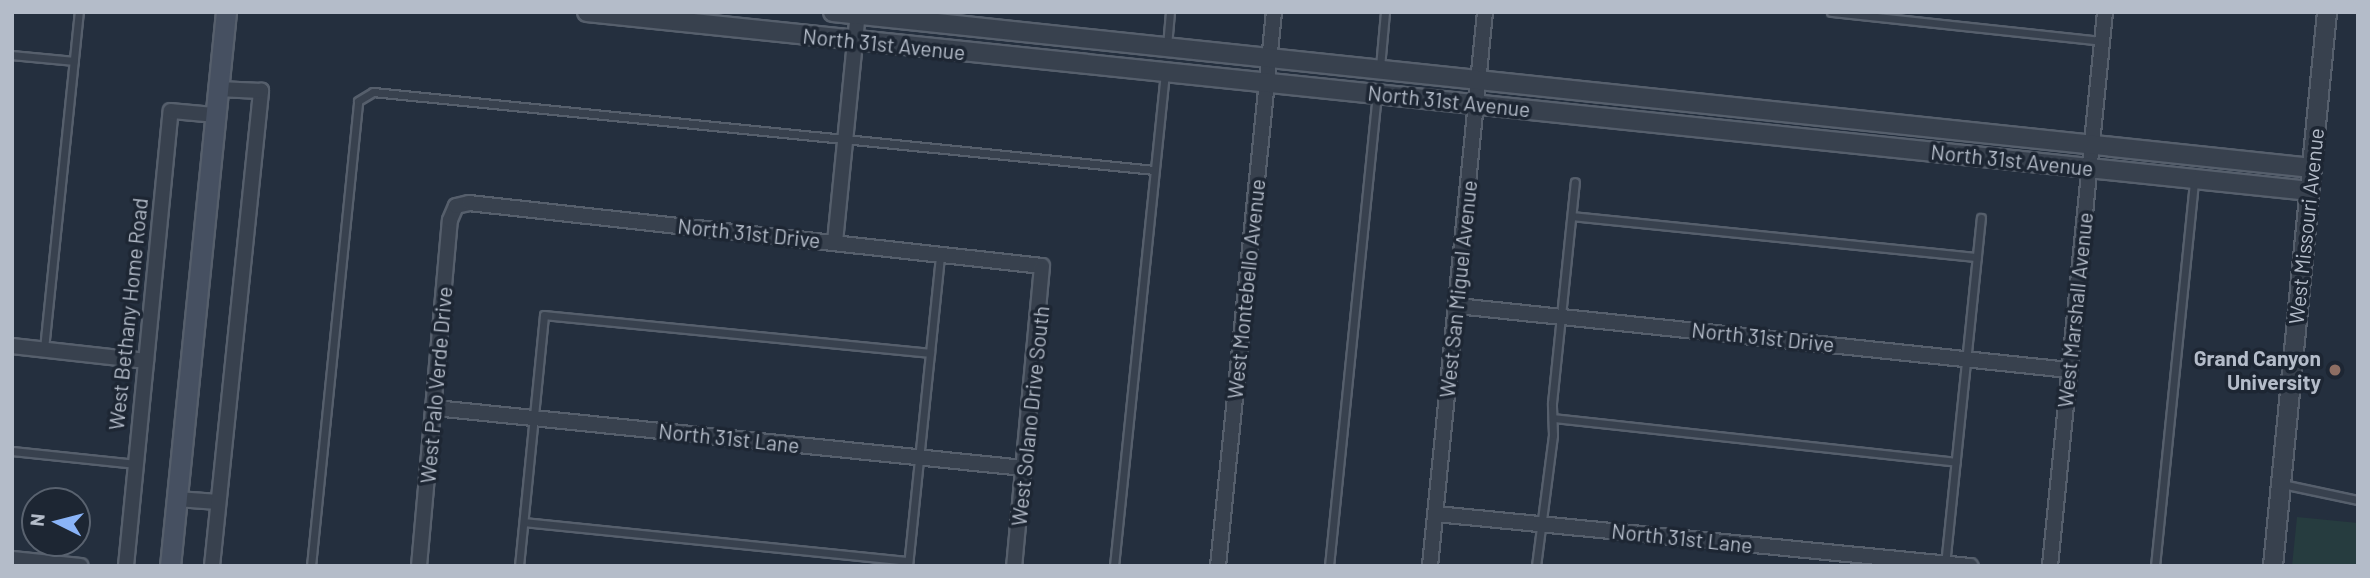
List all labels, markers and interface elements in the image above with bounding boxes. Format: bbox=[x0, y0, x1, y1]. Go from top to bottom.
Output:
street label: North 31st Avenue bbox=[801, 23, 967, 65]
street label: North 31st Avenue bbox=[1366, 80, 1532, 122]
street label: West Missouri Avenue bbox=[2283, 127, 2329, 325]
street label: North 31st Avenue bbox=[1929, 139, 2095, 181]
street label: West Montebello Avenue bbox=[1222, 178, 1270, 400]
street label: West San Miguel Avenue bbox=[1434, 179, 1482, 399]
street label: West Bethany Home Road bbox=[103, 197, 153, 431]
street label: West Marshall Avenue bbox=[2052, 211, 2098, 409]
street label: North 31st Drive bbox=[676, 213, 822, 253]
street label: West Palo Verde Drive bbox=[415, 285, 457, 485]
street label: West Solano Drive South bbox=[1006, 305, 1054, 527]
street label: North 31st Drive bbox=[1690, 317, 1836, 357]
place label: Grand Canyon University bbox=[2194, 345, 2321, 395]
marker: Grand Canyon University bbox=[2327, 362, 2343, 378]
street label: North 31st Lane bbox=[657, 418, 801, 458]
north arrow bbox=[21, 487, 91, 557]
text: N bbox=[25, 512, 49, 527]
street label: North 31st Lane bbox=[1610, 518, 1754, 558]

